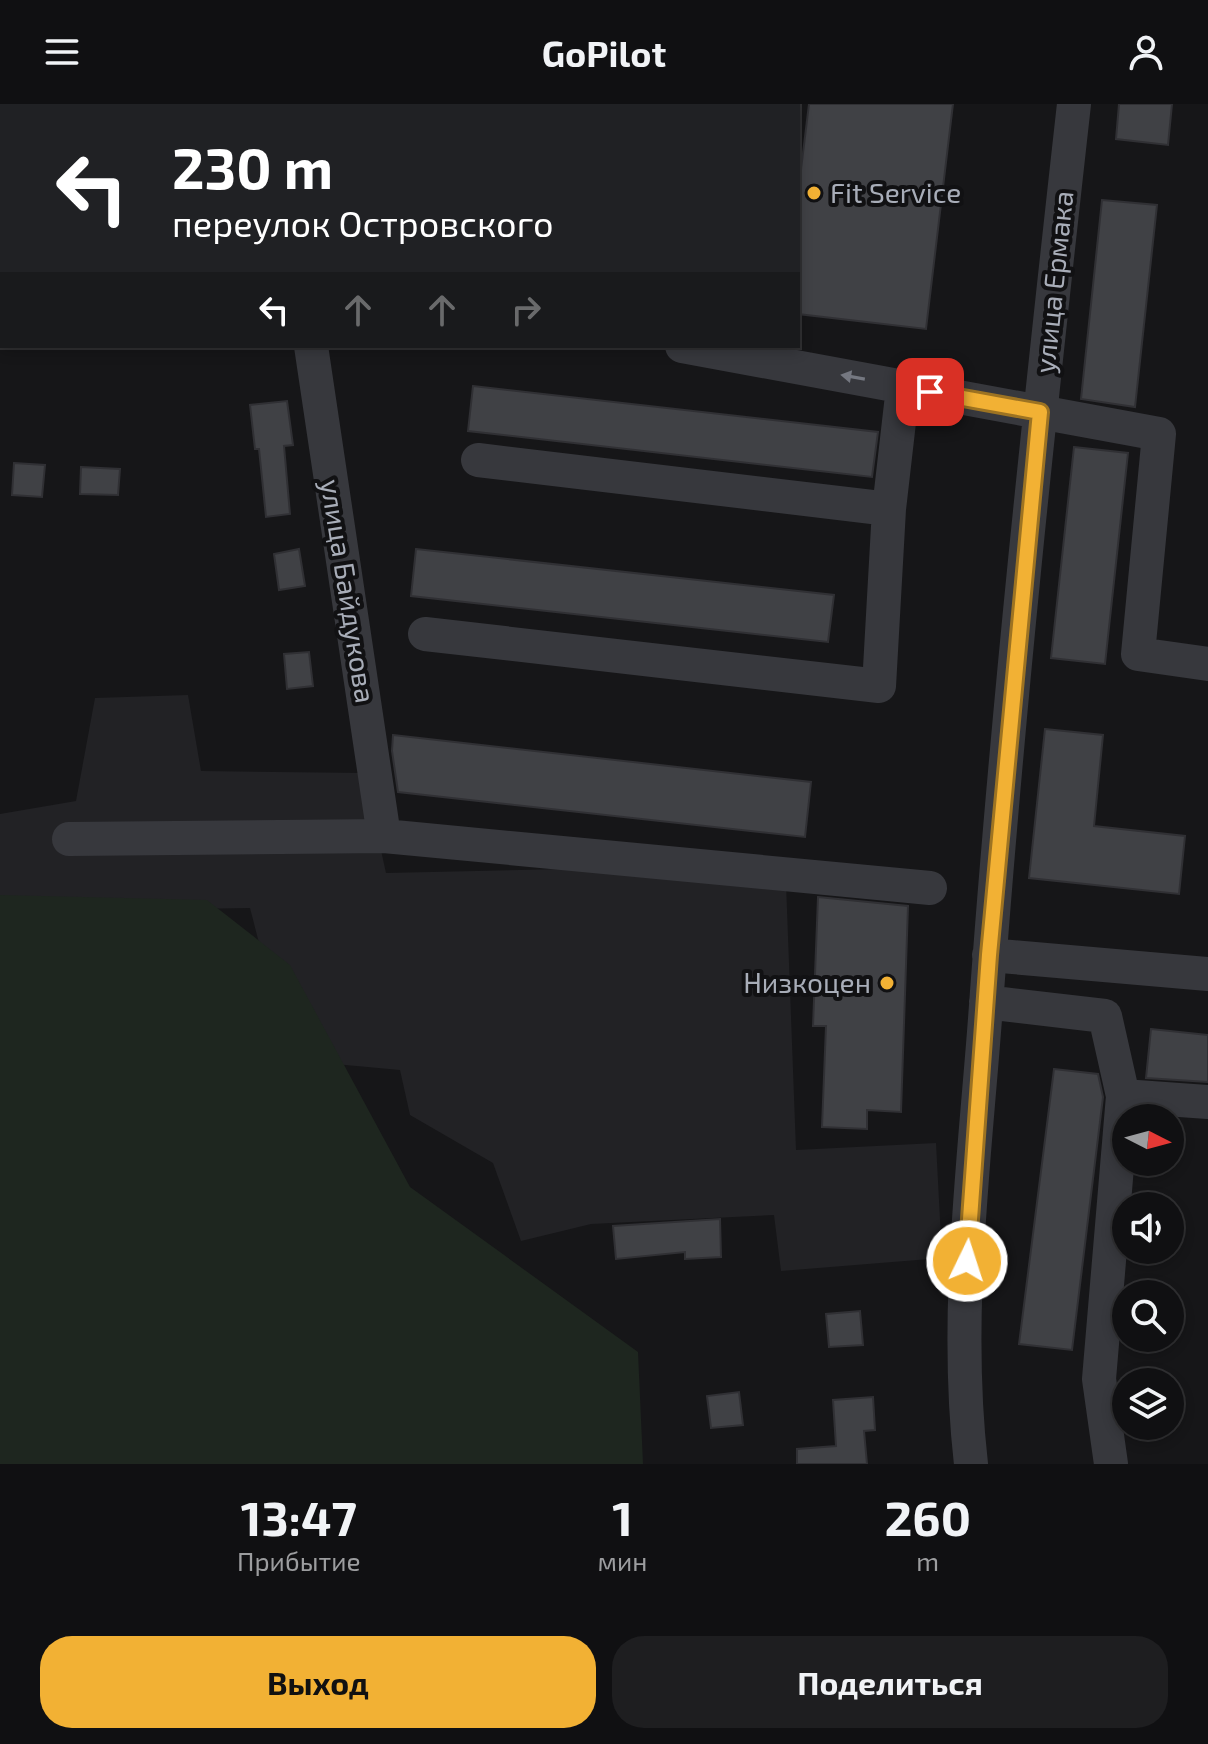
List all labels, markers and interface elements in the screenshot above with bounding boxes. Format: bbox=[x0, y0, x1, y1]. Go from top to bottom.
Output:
icon: menu bbox=[40, 30, 84, 74]
icon: person bbox=[1124, 30, 1168, 74]
text: GoPilot bbox=[542, 31, 666, 74]
text: 230 m bbox=[172, 133, 333, 200]
icon: left bbox=[40, 136, 144, 240]
place label: Fit Service bbox=[830, 175, 961, 209]
marker: Fit Service bbox=[805, 184, 823, 202]
street label: улица Ермака bbox=[1027, 189, 1079, 375]
text: переулок Островского bbox=[172, 201, 554, 244]
icon: left bbox=[252, 288, 296, 332]
icon: ahead bbox=[336, 288, 380, 332]
icon: ahead bbox=[420, 288, 464, 332]
icon: right bbox=[504, 288, 548, 332]
pin bbox=[896, 358, 964, 426]
icon: arrive bbox=[908, 370, 952, 414]
one-way arrow bbox=[840, 371, 865, 383]
street label: улица Байдукова bbox=[315, 477, 383, 705]
place label: Низкоцен bbox=[743, 965, 871, 999]
marker: Низкоцен bbox=[878, 974, 896, 992]
north arrow bbox=[1112, 1104, 1184, 1176]
map controls bbox=[1112, 1104, 1184, 1440]
button: sound bbox=[1112, 1192, 1184, 1264]
position arrow bbox=[925, 1219, 1009, 1303]
button: search bbox=[1112, 1280, 1184, 1352]
button: layers bbox=[1112, 1368, 1184, 1440]
text: 13:47 bbox=[241, 1488, 357, 1546]
text: 1 bbox=[612, 1488, 633, 1546]
text: 260 bbox=[884, 1488, 971, 1546]
text: Прибытие bbox=[237, 1545, 361, 1576]
text: мин bbox=[598, 1545, 647, 1576]
text: m bbox=[916, 1545, 939, 1576]
button: Выход bbox=[40, 1636, 596, 1728]
button: Поделиться bbox=[612, 1636, 1168, 1728]

